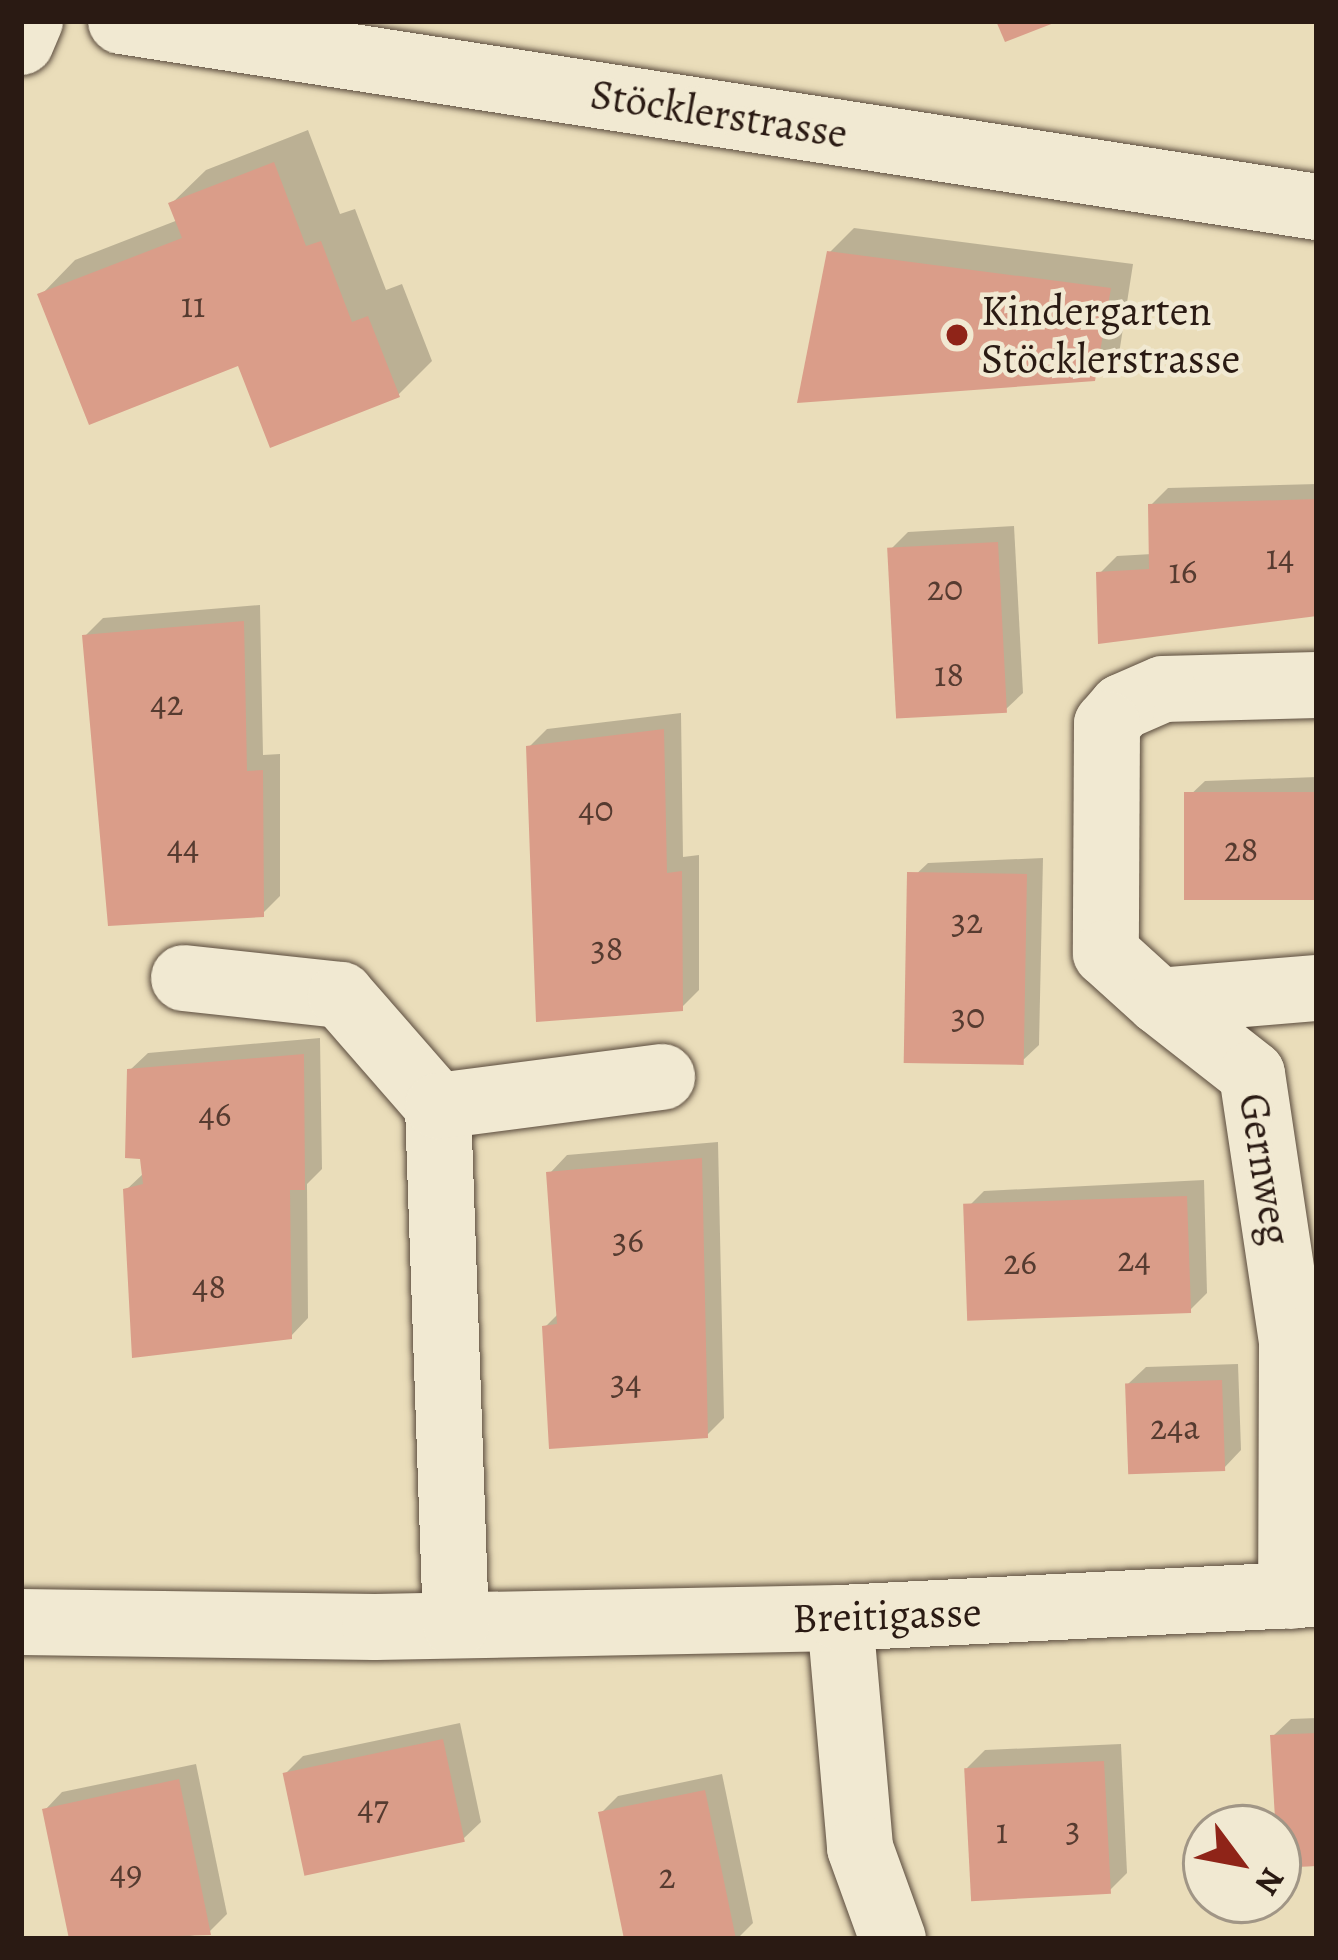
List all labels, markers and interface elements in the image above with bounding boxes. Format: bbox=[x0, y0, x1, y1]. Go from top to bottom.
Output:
street label: Stöcklerstrasse bbox=[587, 69, 851, 159]
house number: 11 bbox=[181, 283, 205, 327]
place label: Kindergarten Stöcklerstrasse bbox=[981, 286, 1240, 385]
marker: Kindergarten Stöcklerstrasse bbox=[944, 322, 970, 348]
house number: 14 bbox=[1266, 535, 1294, 579]
house number: 16 bbox=[1169, 549, 1197, 593]
house number: 20 bbox=[927, 566, 963, 610]
house number: 18 bbox=[934, 652, 964, 696]
house number: 42 bbox=[150, 681, 184, 725]
house number: 40 bbox=[578, 787, 614, 831]
house number: 44 bbox=[167, 825, 199, 869]
house number: 28 bbox=[1224, 827, 1258, 871]
house number: 32 bbox=[951, 899, 983, 943]
house number: 38 bbox=[591, 926, 623, 970]
house number: 30 bbox=[951, 994, 985, 1038]
street label: Gernweg bbox=[1228, 1090, 1302, 1248]
house number: 46 bbox=[199, 1092, 231, 1136]
house number: 36 bbox=[612, 1218, 644, 1262]
house number: 24 bbox=[1117, 1237, 1151, 1281]
house number: 26 bbox=[1003, 1240, 1037, 1284]
house number: 48 bbox=[192, 1264, 226, 1308]
house number: 34 bbox=[610, 1360, 642, 1404]
house number: 24a bbox=[1150, 1405, 1200, 1449]
street label: Breitigasse bbox=[792, 1587, 982, 1643]
house number: 47 bbox=[357, 1785, 389, 1829]
north arrow bbox=[1182, 1804, 1302, 1924]
house number: 3 bbox=[1066, 1807, 1080, 1851]
house number: 1 bbox=[996, 1809, 1008, 1853]
house number: 49 bbox=[110, 1850, 142, 1894]
house number: 2 bbox=[658, 1854, 676, 1898]
text: N bbox=[1245, 1860, 1296, 1904]

